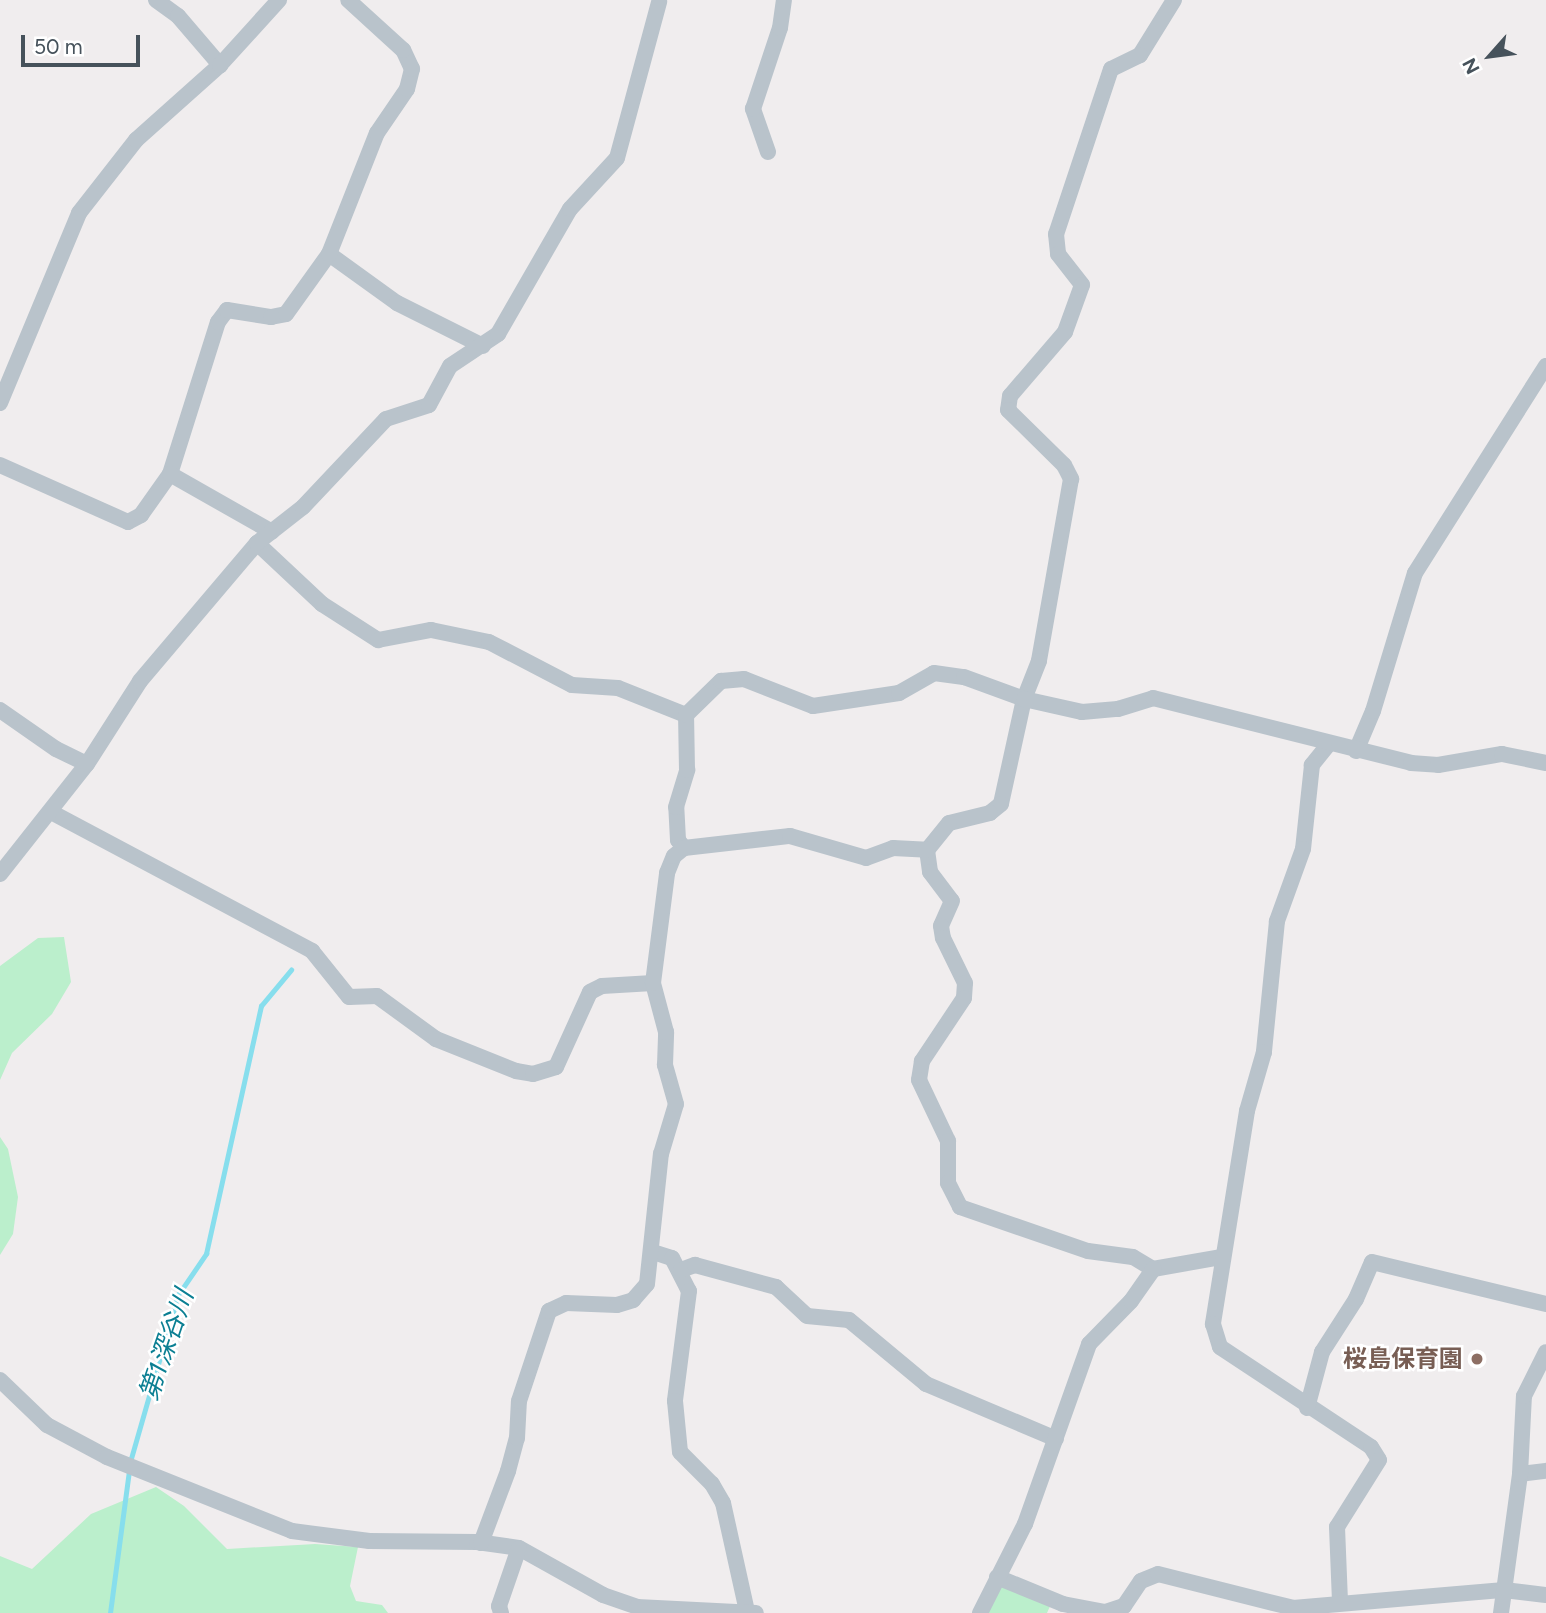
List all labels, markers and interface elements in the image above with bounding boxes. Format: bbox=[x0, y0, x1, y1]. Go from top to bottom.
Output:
scale bar bbox=[24, 21, 144, 65]
north arrow bbox=[1455, 21, 1525, 91]
text: 50 m bbox=[34, 34, 83, 59]
text: N bbox=[1457, 54, 1485, 78]
water label: 第1深谷川 bbox=[134, 1286, 200, 1404]
place label: 桜島保育園 bbox=[1343, 1345, 1463, 1373]
marker: 桜島保育園 bbox=[1469, 1351, 1485, 1367]

